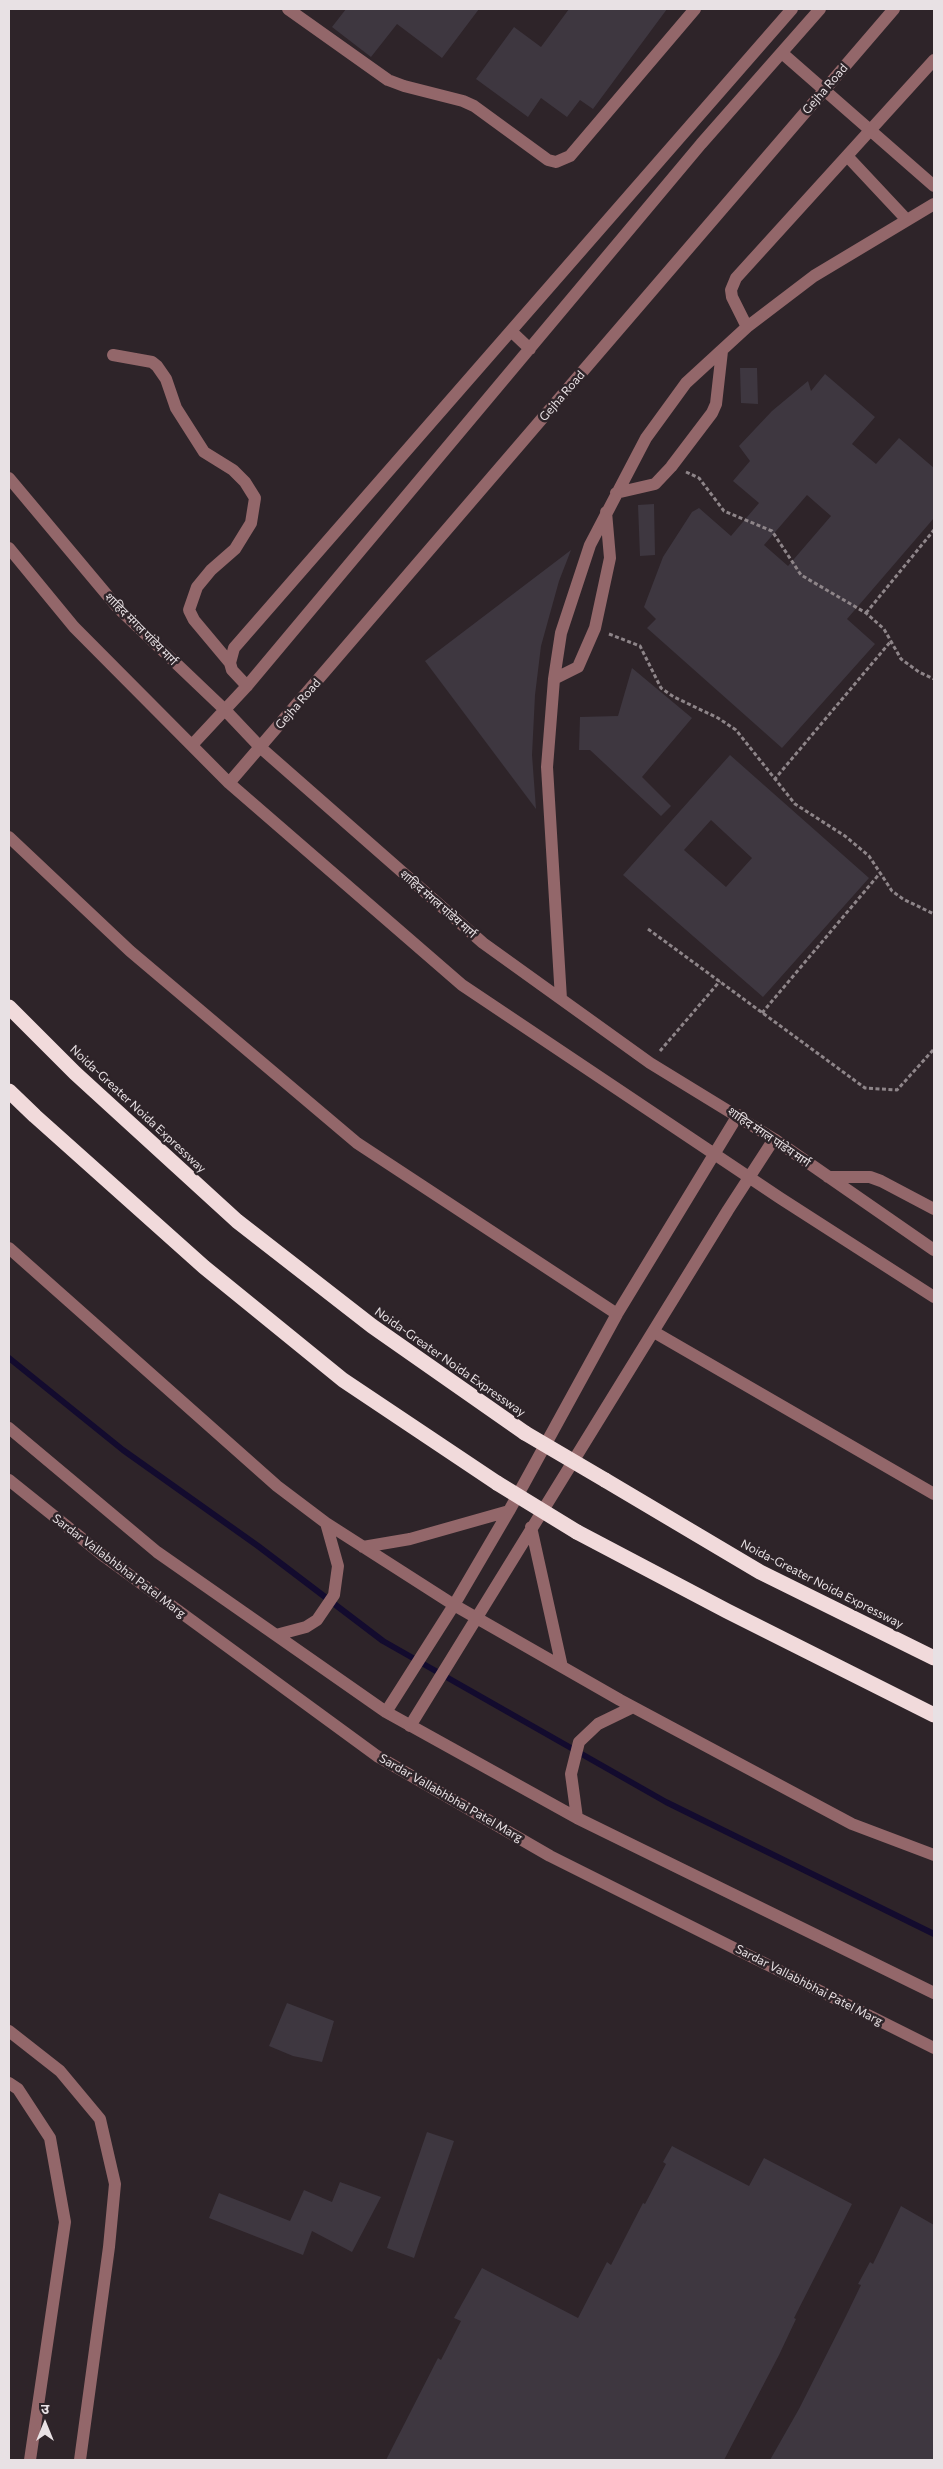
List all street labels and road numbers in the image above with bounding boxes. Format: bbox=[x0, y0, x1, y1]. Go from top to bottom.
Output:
street label: Gejha Road bbox=[799, 61, 851, 117]
street label: Gejha Road bbox=[536, 368, 588, 424]
street label: शाहिद मंगल पांडेय मार्ग bbox=[102, 590, 180, 668]
street label: Gejha Road bbox=[272, 676, 324, 732]
street label: शाहिद मंगल पांडेय मार्ग bbox=[397, 867, 479, 941]
street label: Noida-Greater Noida Expressway bbox=[67, 1042, 209, 1176]
street label: शाहिद मंगल पांडेय मार्ग bbox=[725, 1104, 813, 1170]
street label: Noida-Greater Noida Expressway bbox=[372, 1304, 528, 1420]
street label: Sardar Vallabhbhai Patel Marg bbox=[49, 1511, 189, 1621]
street label: Noida-Greater Noida Expressway bbox=[738, 1537, 906, 1631]
street label: Sardar Vallabhbhai Patel Marg bbox=[377, 1751, 525, 1845]
street label: Sardar Vallabhbhai Patel Marg bbox=[733, 1942, 885, 2028]

